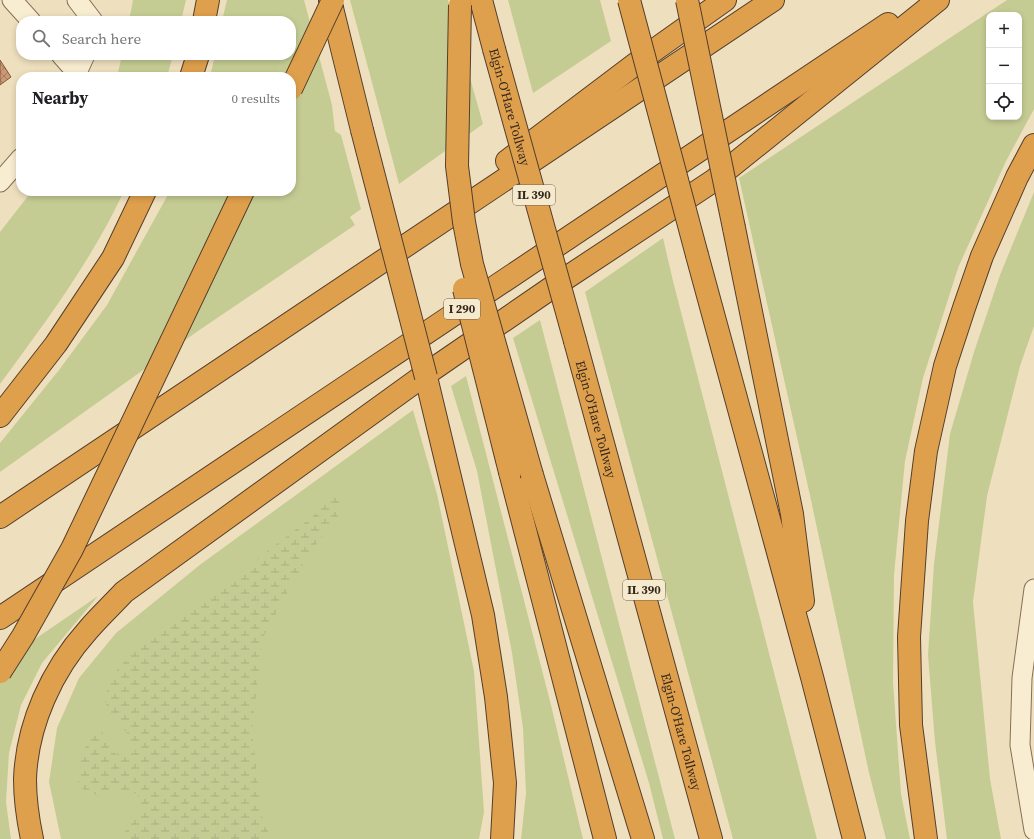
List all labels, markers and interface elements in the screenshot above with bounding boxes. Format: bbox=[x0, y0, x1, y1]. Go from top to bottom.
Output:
map controls bbox=[986, 12, 1022, 120]
button: + bbox=[986, 12, 1022, 48]
search box bbox=[16, 16, 296, 60]
icon: search bbox=[30, 27, 52, 49]
text: Search here bbox=[62, 28, 141, 49]
street label: Elgin-O'Hare Tollway bbox=[486, 46, 535, 168]
button: − bbox=[986, 48, 1022, 84]
button: locate bbox=[986, 84, 1022, 120]
text: Nearby bbox=[32, 86, 88, 110]
text: 0 results bbox=[232, 90, 280, 107]
road number: IL 390 bbox=[513, 185, 555, 205]
road number: I 290 bbox=[444, 299, 480, 319]
street label: Elgin-O'Hare Tollway bbox=[572, 358, 621, 480]
road number: IL 390 bbox=[623, 580, 665, 600]
street label: Elgin-O'Hare Tollway bbox=[658, 671, 706, 793]

